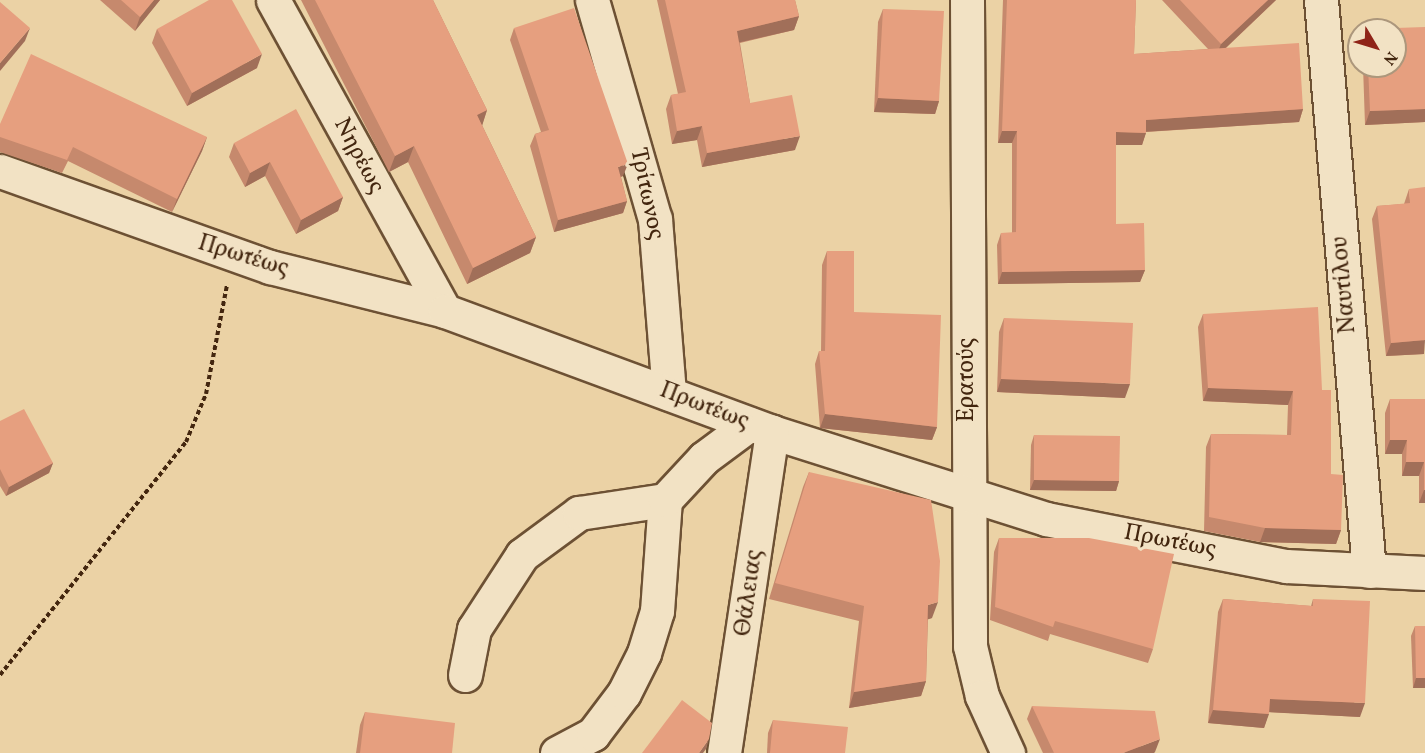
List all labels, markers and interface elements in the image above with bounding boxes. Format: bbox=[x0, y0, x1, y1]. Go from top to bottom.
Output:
north arrow bbox=[1347, 18, 1407, 78]
text: N bbox=[1377, 46, 1402, 69]
street label: Νηρέως bbox=[326, 113, 390, 199]
street label: Τρίτωνος bbox=[622, 145, 670, 243]
street label: Πρωτέως bbox=[194, 230, 292, 284]
street label: Ναυτίλου bbox=[1326, 235, 1364, 335]
street label: Ερατούς bbox=[954, 338, 982, 422]
street label: Πρωτέως bbox=[655, 377, 753, 437]
street label: Πρωτέως bbox=[1121, 519, 1219, 565]
street label: Θάλειας bbox=[730, 548, 770, 638]

